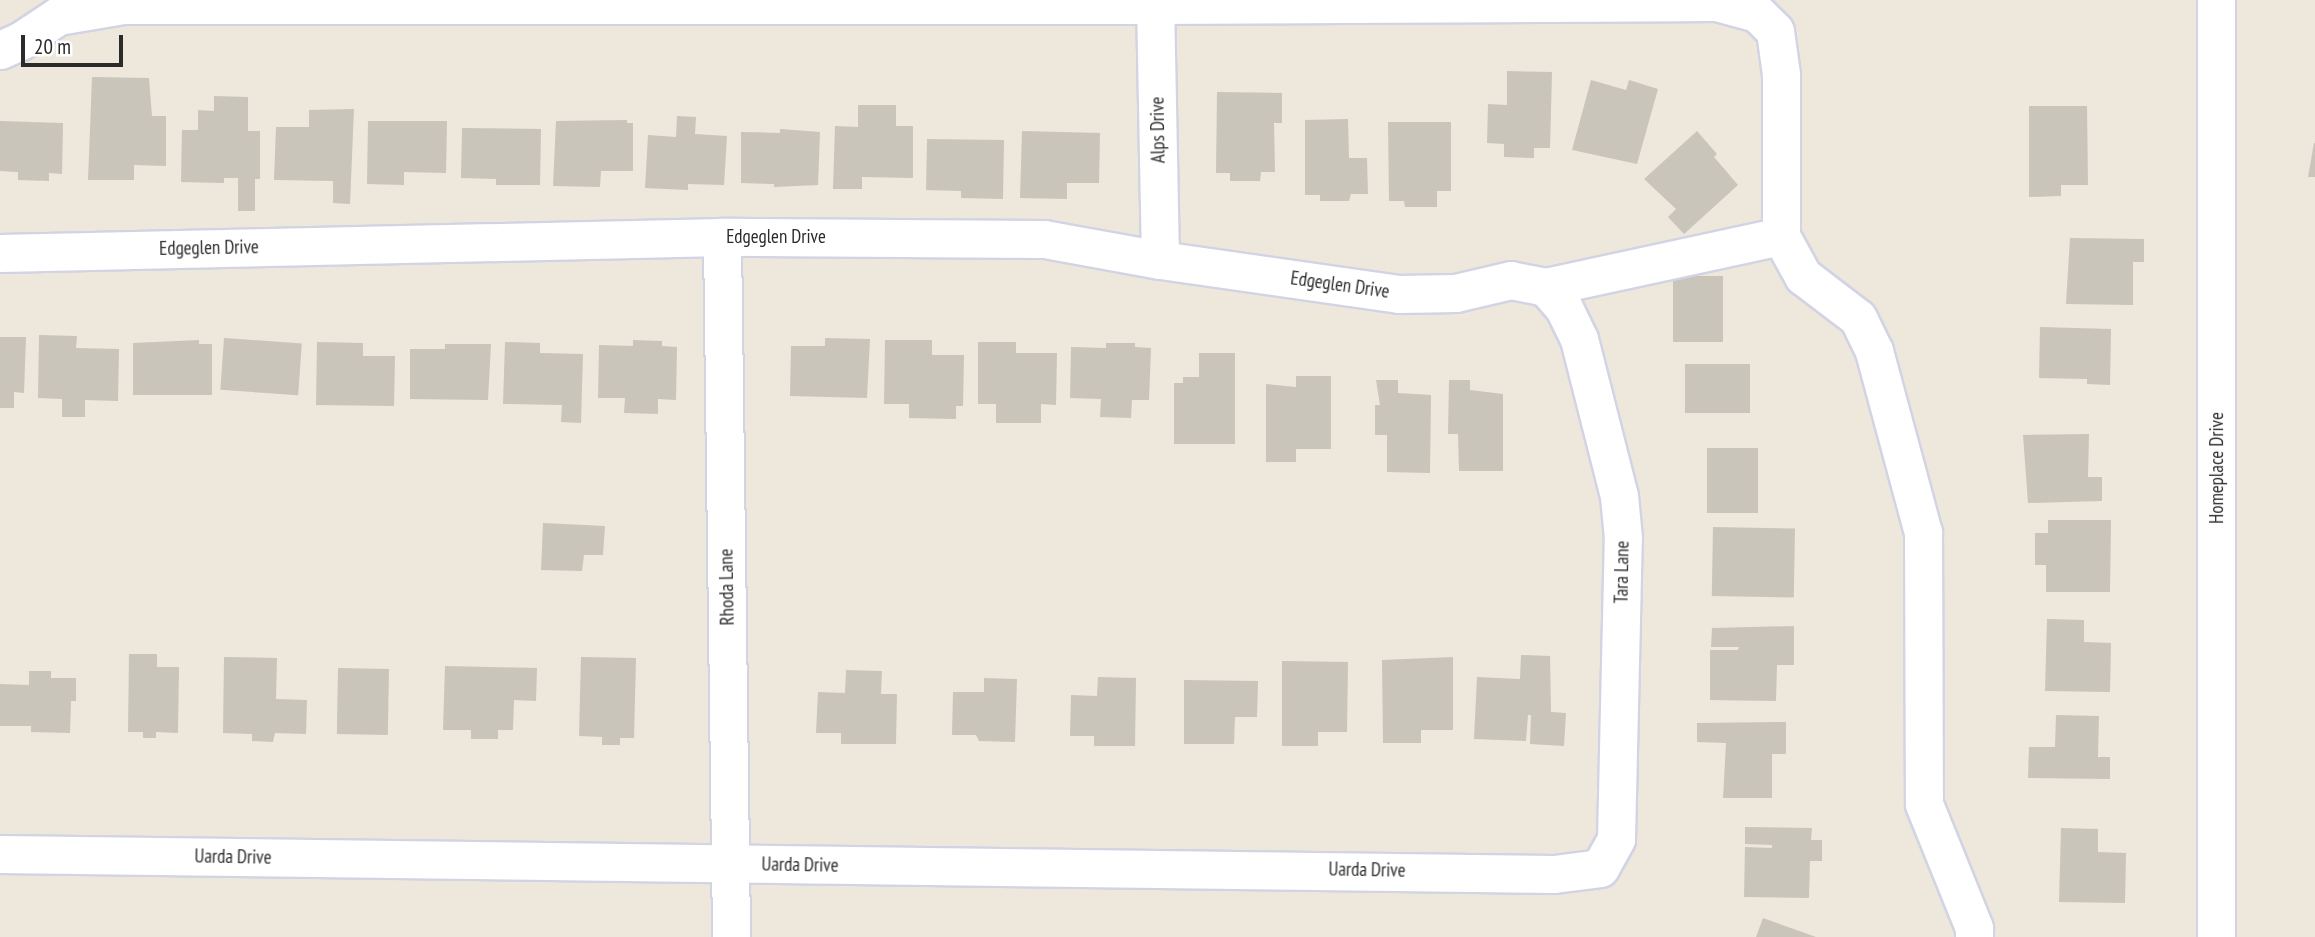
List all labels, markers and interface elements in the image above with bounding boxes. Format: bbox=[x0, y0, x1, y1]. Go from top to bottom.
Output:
scale bar bbox=[24, 21, 126, 65]
text: 20 m bbox=[34, 33, 71, 60]
street label: Alps Drive bbox=[1146, 96, 1170, 164]
street label: Edgeglen Drive bbox=[726, 226, 826, 248]
street label: Edgeglen Drive bbox=[159, 236, 259, 260]
street label: Edgeglen Drive bbox=[1289, 267, 1391, 303]
street label: Homeplace Drive bbox=[2206, 412, 2228, 524]
street label: Tara Lane bbox=[1610, 540, 1634, 604]
street label: Rhoda Lane bbox=[715, 548, 739, 626]
street label: Uarda Drive bbox=[194, 845, 272, 869]
street label: Uarda Drive bbox=[761, 853, 839, 877]
street label: Uarda Drive bbox=[1328, 858, 1406, 882]

